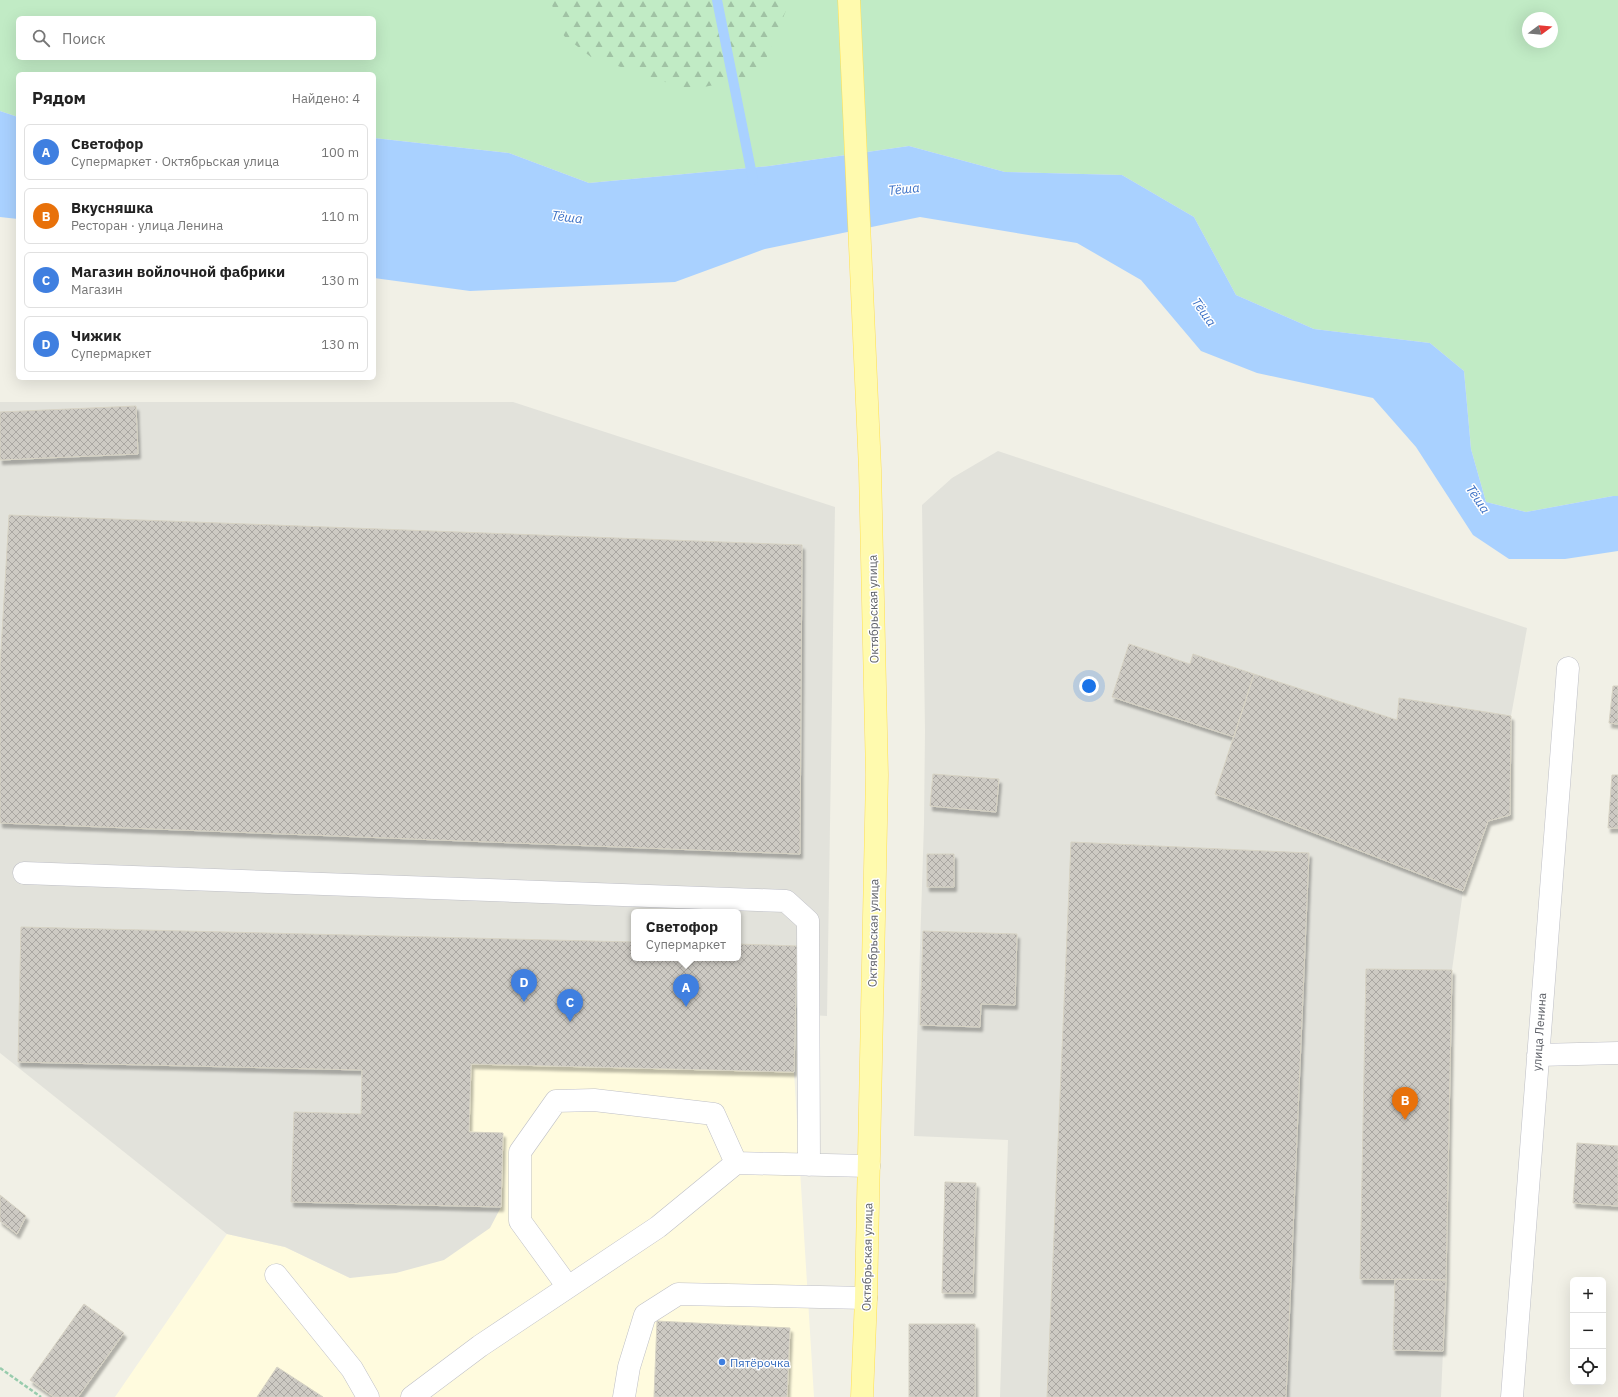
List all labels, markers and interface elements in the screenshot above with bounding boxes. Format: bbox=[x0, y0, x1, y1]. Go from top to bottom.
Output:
north arrow bbox=[1522, 12, 1558, 48]
search box bbox=[16, 16, 376, 60]
icon: search bbox=[30, 27, 52, 49]
text: Поиск bbox=[62, 29, 105, 48]
text: Рядом bbox=[32, 87, 86, 109]
text: Найдено: 4 bbox=[292, 90, 360, 107]
text: Светофор bbox=[71, 134, 143, 153]
text: A bbox=[42, 144, 50, 161]
text: 100 m bbox=[321, 144, 359, 161]
text: Супермаркет · Октябрьская улица bbox=[71, 153, 279, 170]
water label: Тёша bbox=[888, 179, 920, 199]
text: Вкусняшка bbox=[71, 198, 153, 217]
water label: Тёша bbox=[550, 207, 584, 227]
text: B bbox=[42, 208, 50, 225]
text: 110 m bbox=[321, 208, 359, 225]
text: Ресторан · улица Ленина bbox=[71, 217, 223, 234]
text: Магазин войлочной фабрики bbox=[71, 262, 285, 281]
text: C bbox=[42, 272, 50, 289]
text: 130 m bbox=[321, 272, 359, 289]
text: Магазин bbox=[71, 281, 123, 298]
water label: Тёша bbox=[1188, 294, 1220, 330]
text: Чижик bbox=[71, 326, 121, 345]
text: D bbox=[41, 336, 51, 353]
text: 130 m bbox=[321, 336, 359, 353]
text: Супермаркет bbox=[71, 345, 151, 362]
water label: Тёша bbox=[1462, 481, 1494, 517]
street label: Октябрьская улица bbox=[865, 554, 881, 663]
your location bbox=[1079, 676, 1099, 696]
street label: Октябрьская улица bbox=[865, 878, 881, 987]
popup bbox=[631, 909, 741, 961]
text: Светофор bbox=[646, 917, 718, 936]
text: Супермаркет bbox=[646, 936, 726, 953]
pin: D bbox=[511, 969, 537, 1002]
pin: A bbox=[673, 974, 699, 1007]
pin: C bbox=[557, 989, 583, 1022]
street label: улица Ленина bbox=[1529, 992, 1549, 1072]
pin: B bbox=[1392, 1087, 1418, 1120]
street label: Октябрьская улица bbox=[859, 1202, 875, 1311]
map controls bbox=[1570, 1277, 1606, 1385]
button: + bbox=[1570, 1277, 1606, 1313]
button: − bbox=[1570, 1313, 1606, 1349]
button: locate bbox=[1570, 1349, 1606, 1385]
place label: Пятёрочка bbox=[730, 1355, 790, 1370]
marker: Пятёрочка bbox=[717, 1357, 727, 1367]

